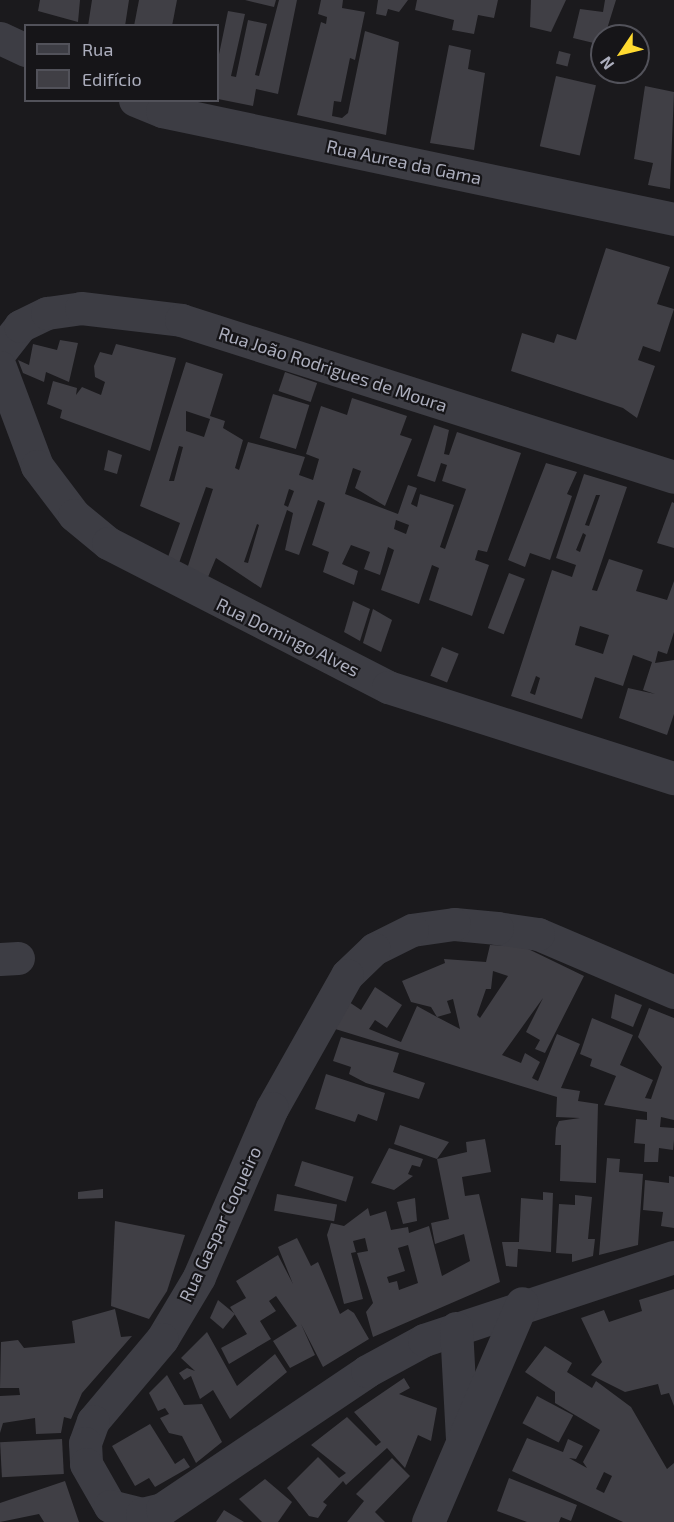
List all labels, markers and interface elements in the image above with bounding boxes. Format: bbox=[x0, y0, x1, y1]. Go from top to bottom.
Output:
legend bbox=[24, 24, 219, 102]
north arrow bbox=[590, 24, 650, 84]
text: Rua bbox=[82, 38, 113, 60]
text: N bbox=[595, 53, 618, 74]
text: Edifício bbox=[82, 68, 142, 90]
street label: Rua Aurea da Gama bbox=[324, 135, 484, 189]
street label: Rua João Rodrigues de Moura bbox=[216, 322, 450, 416]
street label: Rua Domingo Alves bbox=[213, 593, 363, 681]
street label: Rua Gaspar Coqueiro bbox=[174, 1143, 266, 1305]

